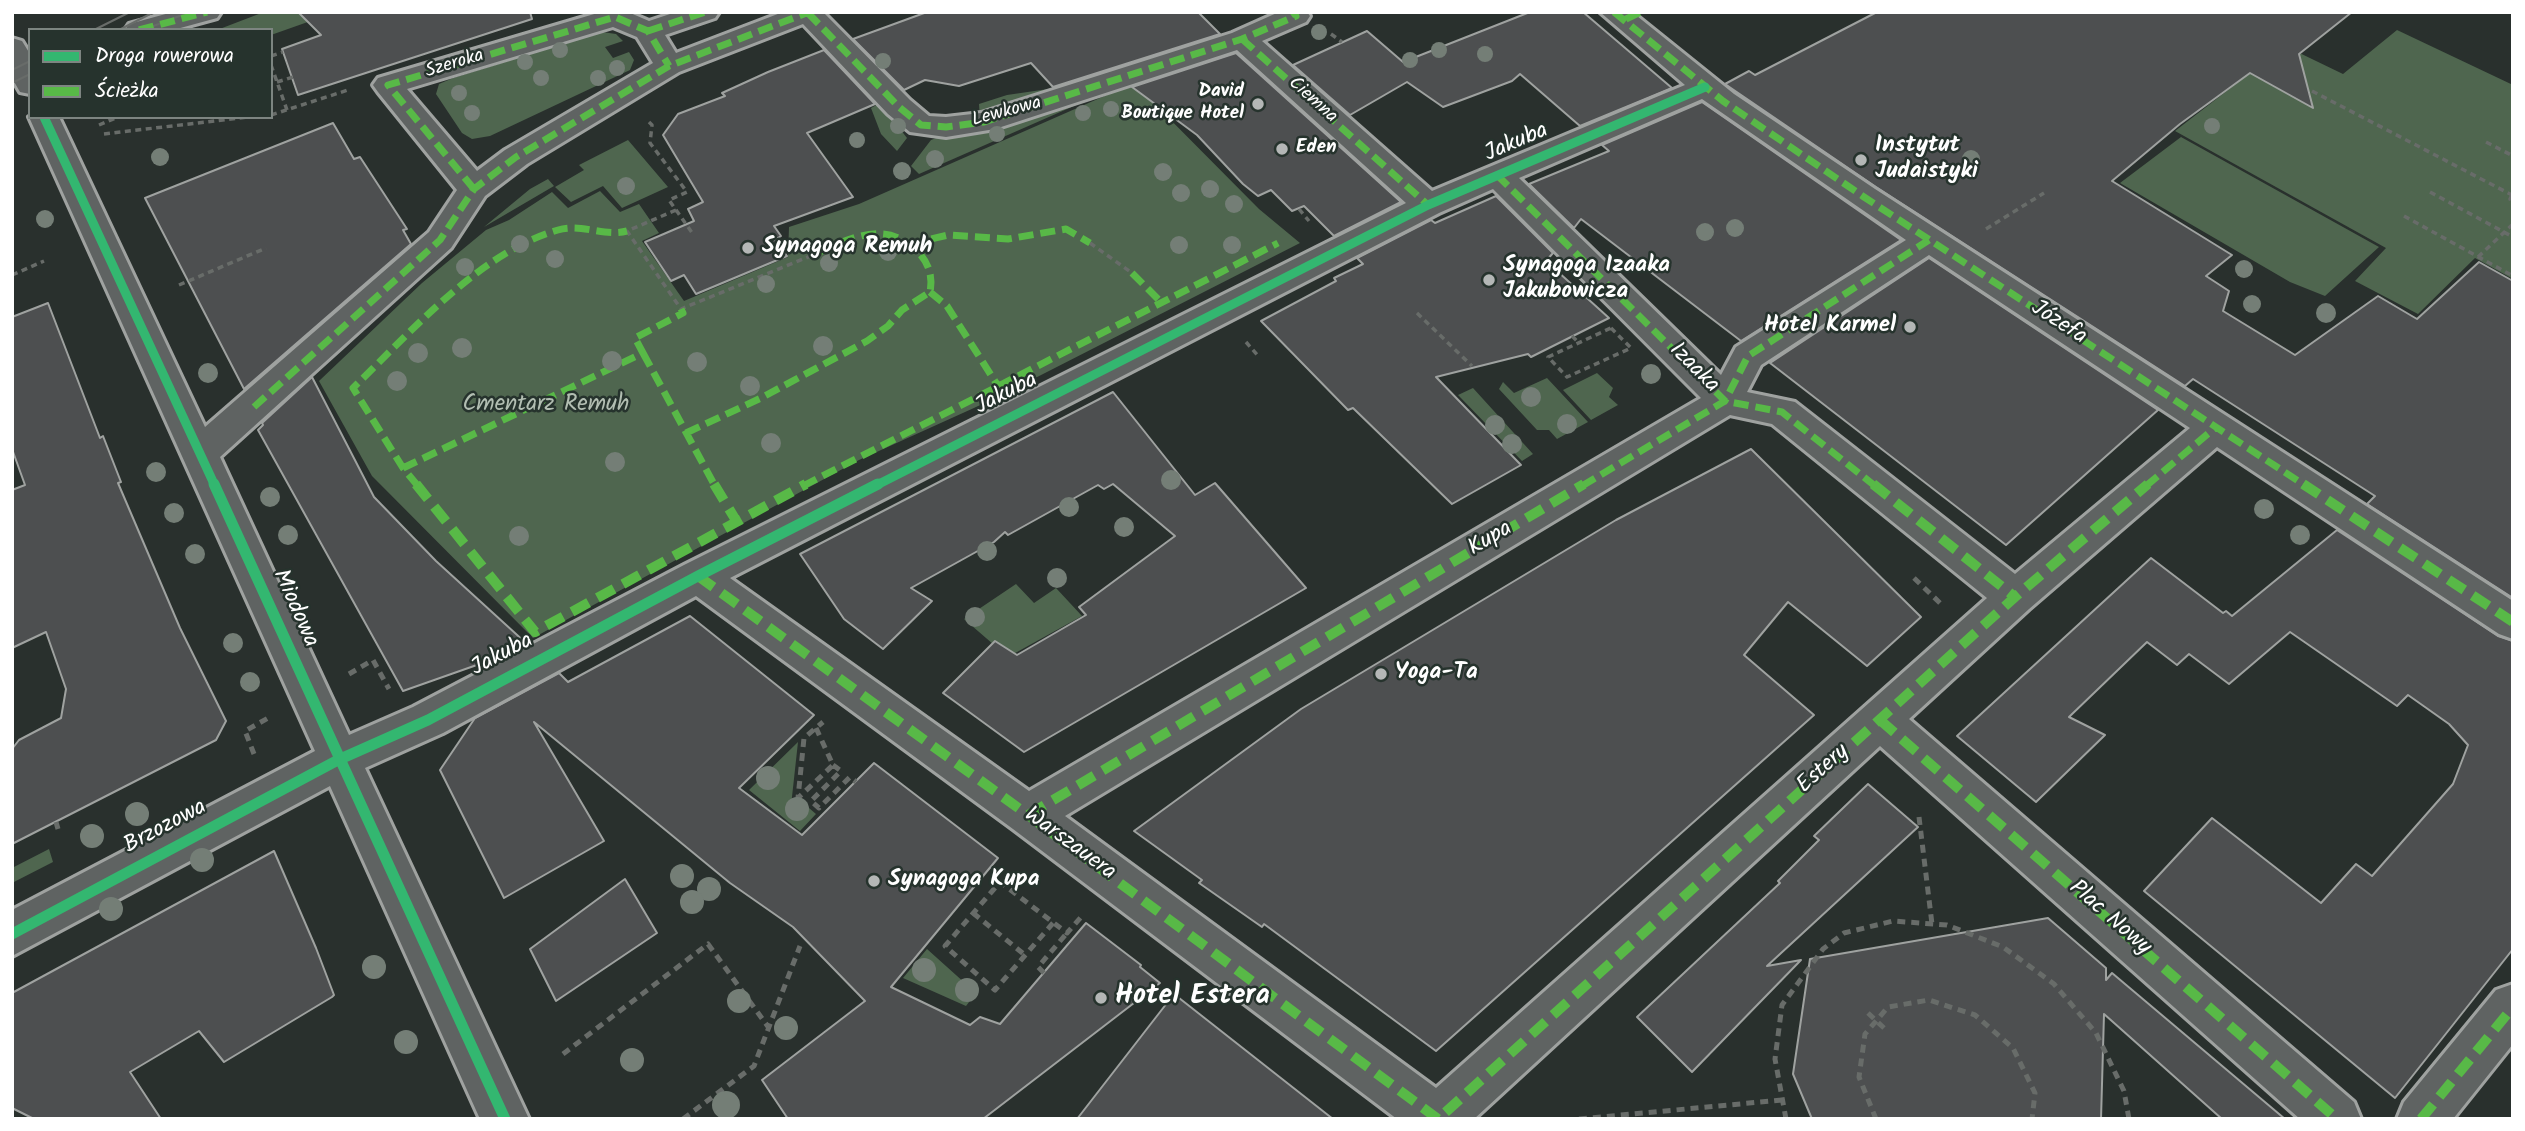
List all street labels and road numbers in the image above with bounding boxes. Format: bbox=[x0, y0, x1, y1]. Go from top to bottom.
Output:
street label: Szeroka bbox=[423, 45, 487, 85]
street label: Ciemna bbox=[1283, 73, 1341, 129]
street label: Lewkowa bbox=[970, 93, 1044, 133]
street label: Jakuba bbox=[1481, 118, 1553, 170]
street label: Józefa bbox=[2025, 296, 2091, 352]
street label: Izaaka bbox=[1662, 338, 1724, 400]
street label: Jakuba bbox=[971, 368, 1043, 422]
street label: Kupa bbox=[1464, 516, 1518, 564]
street label: Miodowa bbox=[265, 566, 323, 652]
street label: Jakuba bbox=[467, 628, 539, 684]
street label: Estery bbox=[1792, 739, 1856, 801]
street label: Brzozowa bbox=[120, 795, 212, 861]
street label: Warszauera bbox=[1018, 802, 1120, 888]
street label: Plac Nowy bbox=[2062, 876, 2156, 962]

